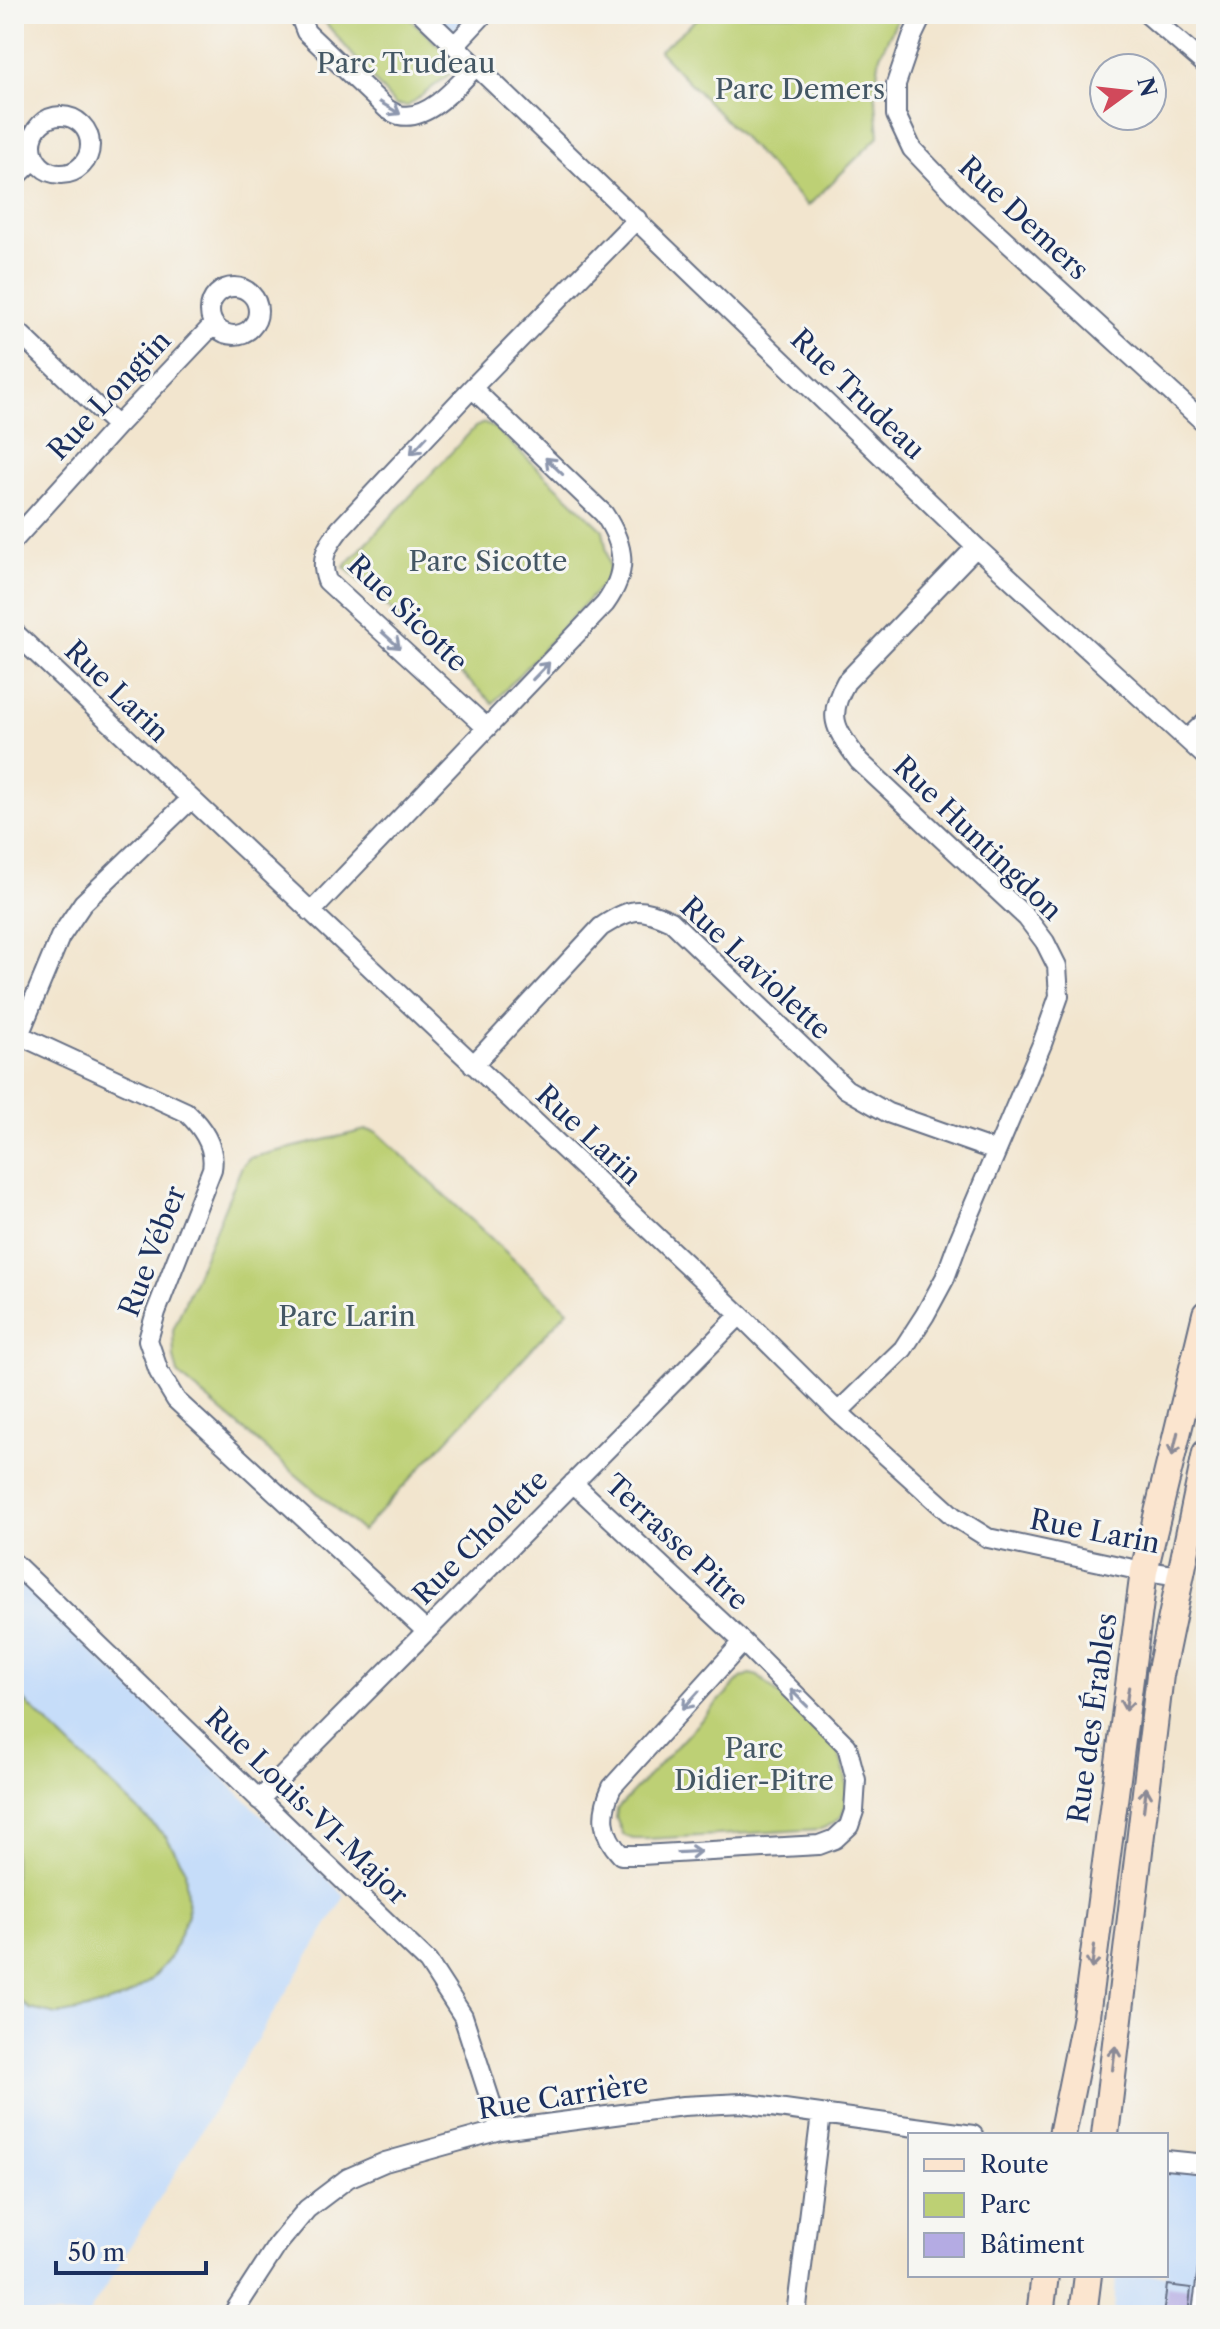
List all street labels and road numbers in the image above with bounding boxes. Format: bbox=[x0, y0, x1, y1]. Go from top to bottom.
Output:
street label: Rue Demers bbox=[952, 149, 1096, 287]
street label: Rue Trudeau bbox=[784, 322, 932, 466]
street label: Rue Longtin bbox=[40, 323, 178, 467]
street label: Rue Sicotte bbox=[341, 547, 475, 679]
street label: Rue Larin bbox=[58, 633, 176, 749]
street label: Rue Huntingdon bbox=[887, 749, 1069, 927]
street label: Rue Laviolette bbox=[674, 890, 838, 1046]
street label: Rue Larin bbox=[529, 1078, 649, 1192]
street label: Rue Véber bbox=[111, 1181, 193, 1321]
street label: Rue Cholette bbox=[406, 1463, 554, 1611]
street label: Terrasse Pitre bbox=[598, 1467, 756, 1617]
street label: Rue Larin bbox=[1027, 1502, 1163, 1560]
street label: Rue des Érables bbox=[1060, 1611, 1124, 1825]
street label: Rue Louis-VI-Major bbox=[199, 1700, 416, 1912]
street label: Rue Carrière bbox=[475, 2066, 651, 2126]

